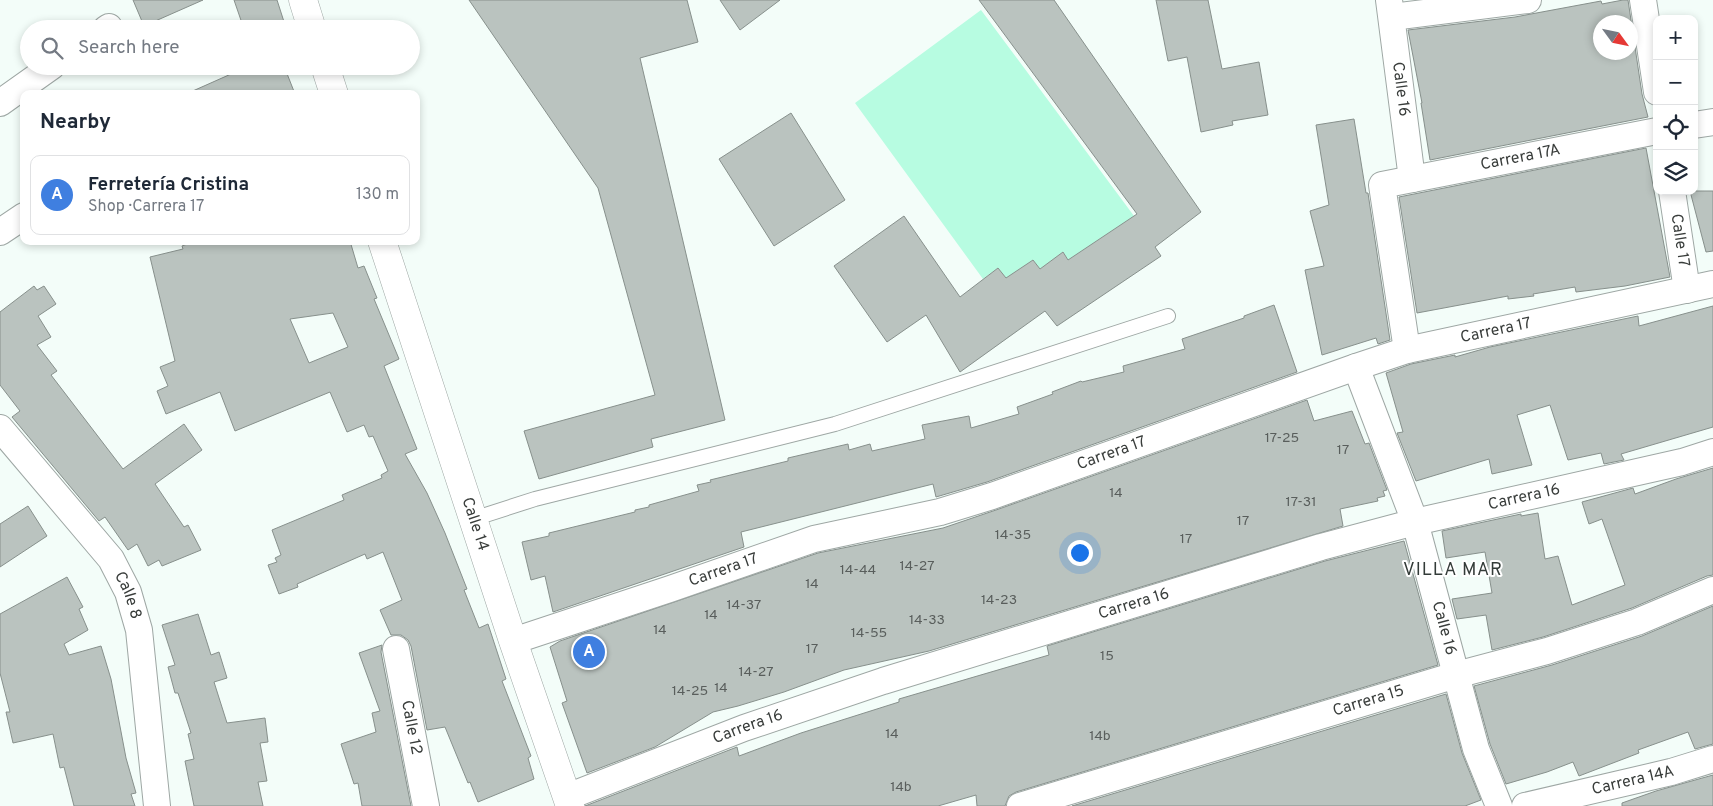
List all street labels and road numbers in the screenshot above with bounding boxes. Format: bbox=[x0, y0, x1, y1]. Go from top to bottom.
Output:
street label: Calle 16 bbox=[1387, 61, 1414, 118]
street label: Carrera 17A bbox=[1479, 140, 1562, 175]
street label: Calle 17 bbox=[1666, 212, 1693, 269]
street label: Carrera 17 bbox=[1459, 313, 1533, 348]
street label: Carrera 17 bbox=[1074, 432, 1149, 475]
street label: Carrera 16 bbox=[1486, 480, 1562, 515]
street label: Calle 14 bbox=[457, 495, 493, 554]
street label: Carrera 17 bbox=[686, 549, 761, 592]
street label: Calle 8 bbox=[109, 568, 145, 622]
street label: Carrera 16 bbox=[1096, 584, 1172, 625]
street label: Calle 16 bbox=[1427, 599, 1460, 658]
street label: Carrera 15 bbox=[1330, 681, 1407, 721]
street label: Calle 12 bbox=[396, 699, 426, 757]
street label: Carrera 16 bbox=[710, 705, 786, 749]
street label: Carrera 14A bbox=[1590, 762, 1676, 800]

